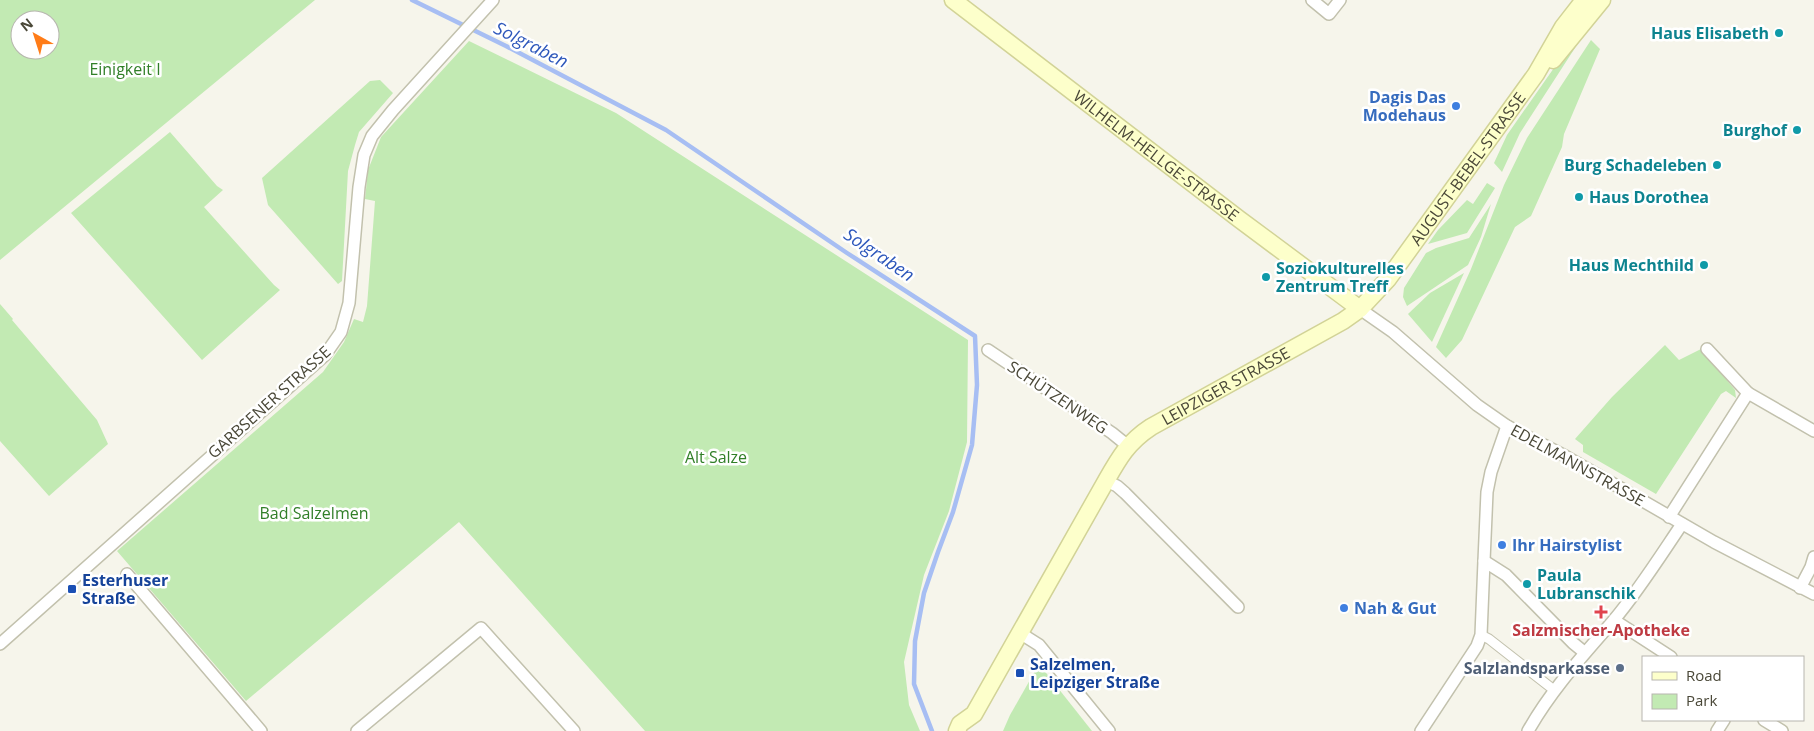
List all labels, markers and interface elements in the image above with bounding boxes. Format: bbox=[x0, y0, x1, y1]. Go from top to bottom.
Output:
north arrow bbox=[10, 10, 60, 60]
text: N bbox=[16, 14, 37, 35]
water label: Solgraben bbox=[490, 15, 573, 73]
place label: Haus Elisabeth bbox=[1651, 22, 1769, 44]
marker: Haus Elisabeth bbox=[1773, 27, 1785, 39]
park label: Einigkeit I bbox=[89, 58, 161, 80]
street label: WILHELM-HELLGE-STRASSE bbox=[1069, 85, 1244, 226]
place label: Dagis Das Modehaus bbox=[1363, 86, 1446, 126]
street label: AUGUST-BEBEL-STRASSE bbox=[1405, 88, 1530, 250]
marker: Dagis Das Modehaus bbox=[1450, 100, 1462, 112]
place label: Burghof bbox=[1723, 119, 1788, 141]
marker: Burghof bbox=[1791, 124, 1803, 136]
place label: Burg Schadeleben bbox=[1564, 154, 1707, 176]
marker: Burg Schadeleben bbox=[1711, 159, 1723, 171]
place label: Haus Dorothea bbox=[1589, 186, 1709, 208]
marker: Haus Dorothea bbox=[1573, 191, 1585, 203]
water label: Solgraben bbox=[840, 222, 919, 287]
place label: Haus Mechthild bbox=[1569, 254, 1694, 276]
place label: Soziokulturelles Zentrum Treff bbox=[1276, 257, 1404, 297]
marker: Haus Mechthild bbox=[1698, 259, 1710, 271]
marker: Soziokulturelles Zentrum Treff bbox=[1260, 271, 1272, 283]
street label: GARBSENER STRASSE bbox=[203, 341, 335, 463]
street label: LEIPZIGER STRASSE bbox=[1157, 341, 1294, 430]
street label: SCHÜTZENWEG bbox=[1004, 355, 1112, 439]
street label: EDELMANNSTRASSE bbox=[1507, 419, 1649, 511]
park label: Alt Salze bbox=[685, 446, 747, 468]
park label: Bad Salzelmen bbox=[259, 502, 369, 524]
place label: Ihr Hairstylist bbox=[1512, 534, 1622, 556]
marker: Ihr Hairstylist bbox=[1496, 539, 1508, 551]
place label: Paula Lubranschik bbox=[1537, 564, 1636, 604]
place label: Esterhuser Straße bbox=[82, 569, 168, 609]
marker: Paula Lubranschik bbox=[1521, 578, 1533, 590]
marker: Esterhuser Straße bbox=[66, 583, 78, 595]
place label: Nah & Gut bbox=[1354, 597, 1437, 619]
marker: Nah & Gut bbox=[1338, 602, 1350, 614]
marker: Salzmischer-Apotheke bbox=[1595, 606, 1607, 618]
place label: Salzmischer-Apotheke bbox=[1512, 619, 1690, 641]
place label: Salzelmen, Leipziger Straße bbox=[1030, 653, 1160, 693]
legend bbox=[1642, 656, 1804, 721]
place label: Salzlandsparkasse bbox=[1464, 657, 1610, 679]
marker: Salzlandsparkasse bbox=[1614, 662, 1626, 674]
text: Road bbox=[1686, 665, 1722, 685]
marker: Salzelmen, Leipziger Straße bbox=[1014, 667, 1026, 679]
text: Park bbox=[1686, 690, 1717, 710]

